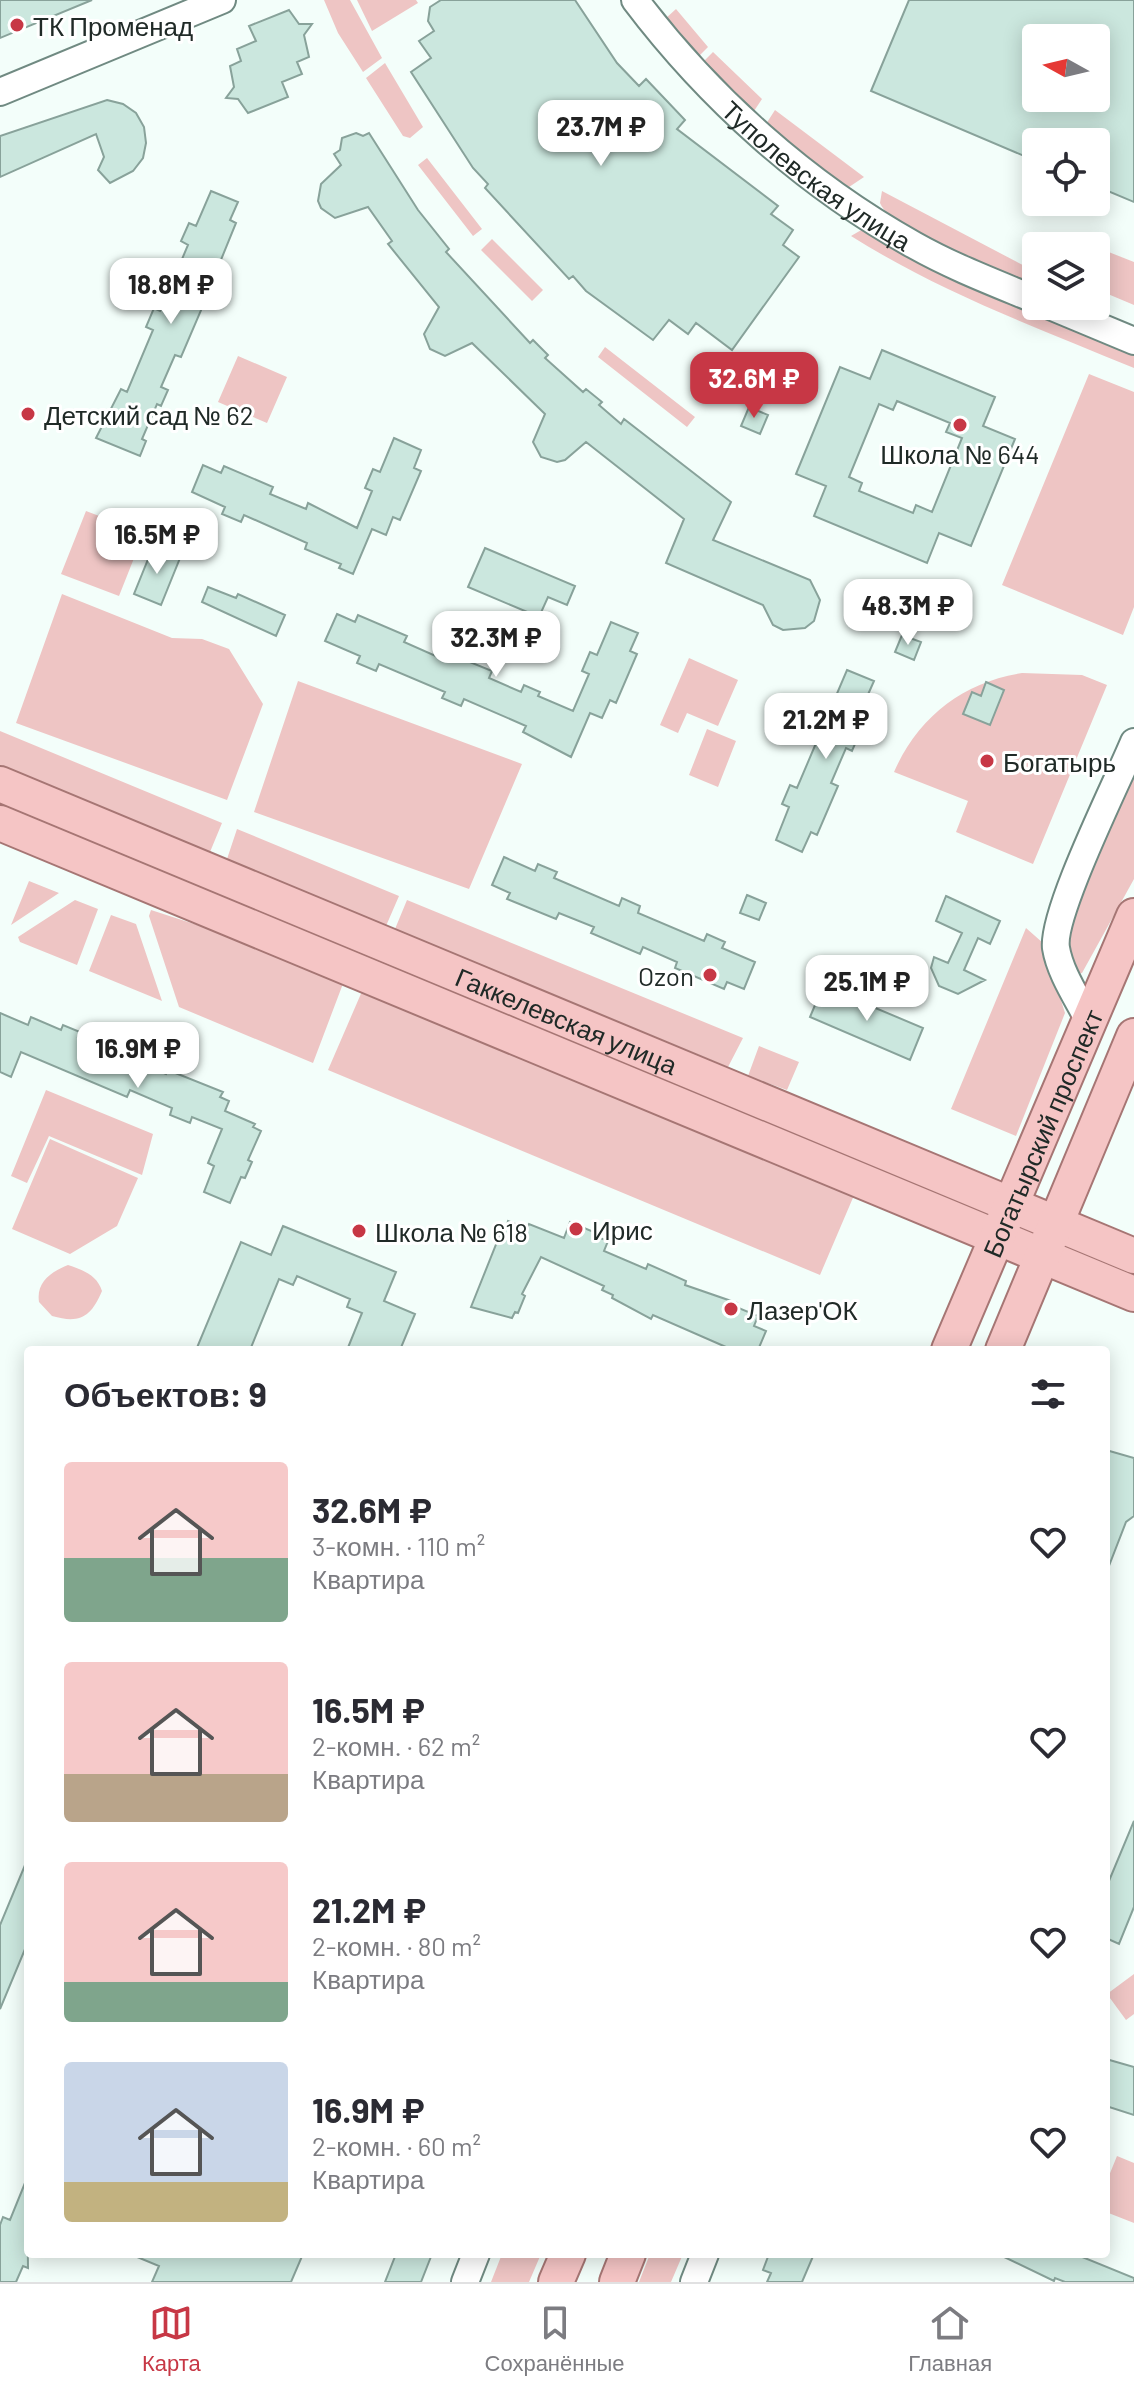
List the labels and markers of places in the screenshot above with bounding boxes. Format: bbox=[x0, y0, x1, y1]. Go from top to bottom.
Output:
place label: ТК Променад bbox=[33, 10, 193, 41]
marker: ТК Променад bbox=[8, 16, 26, 34]
pin: 23.7M ₽ bbox=[527, 100, 675, 168]
pin: 18.8M ₽ bbox=[97, 258, 245, 326]
pin: 32.6M ₽ bbox=[680, 352, 828, 420]
place label: Детский сад № 62 bbox=[44, 399, 254, 430]
marker: Детский сад № 62 bbox=[19, 405, 37, 423]
marker: Школа № 644 bbox=[951, 416, 969, 434]
place label: Школа № 644 bbox=[880, 438, 1040, 469]
pin: 16.5M ₽ bbox=[83, 508, 231, 576]
pin: 48.3M ₽ bbox=[834, 579, 982, 647]
pin: 32.3M ₽ bbox=[422, 611, 570, 679]
pin: 21.2M ₽ bbox=[752, 693, 900, 761]
place label: Богатырь bbox=[1003, 746, 1116, 777]
marker: Богатырь bbox=[978, 752, 996, 770]
pin: 25.1M ₽ bbox=[793, 955, 941, 1023]
place label: Ozon bbox=[638, 960, 694, 991]
marker: Ozon bbox=[701, 966, 719, 984]
pin: 16.9M ₽ bbox=[64, 1022, 212, 1090]
place label: Ирис bbox=[592, 1214, 653, 1245]
place label: Школа № 618 bbox=[375, 1216, 528, 1247]
marker: Ирис bbox=[567, 1220, 585, 1238]
marker: Школа № 618 bbox=[350, 1222, 368, 1240]
place label: Лазер'ОК bbox=[747, 1294, 858, 1325]
marker: Лазер'ОК bbox=[722, 1300, 740, 1318]

